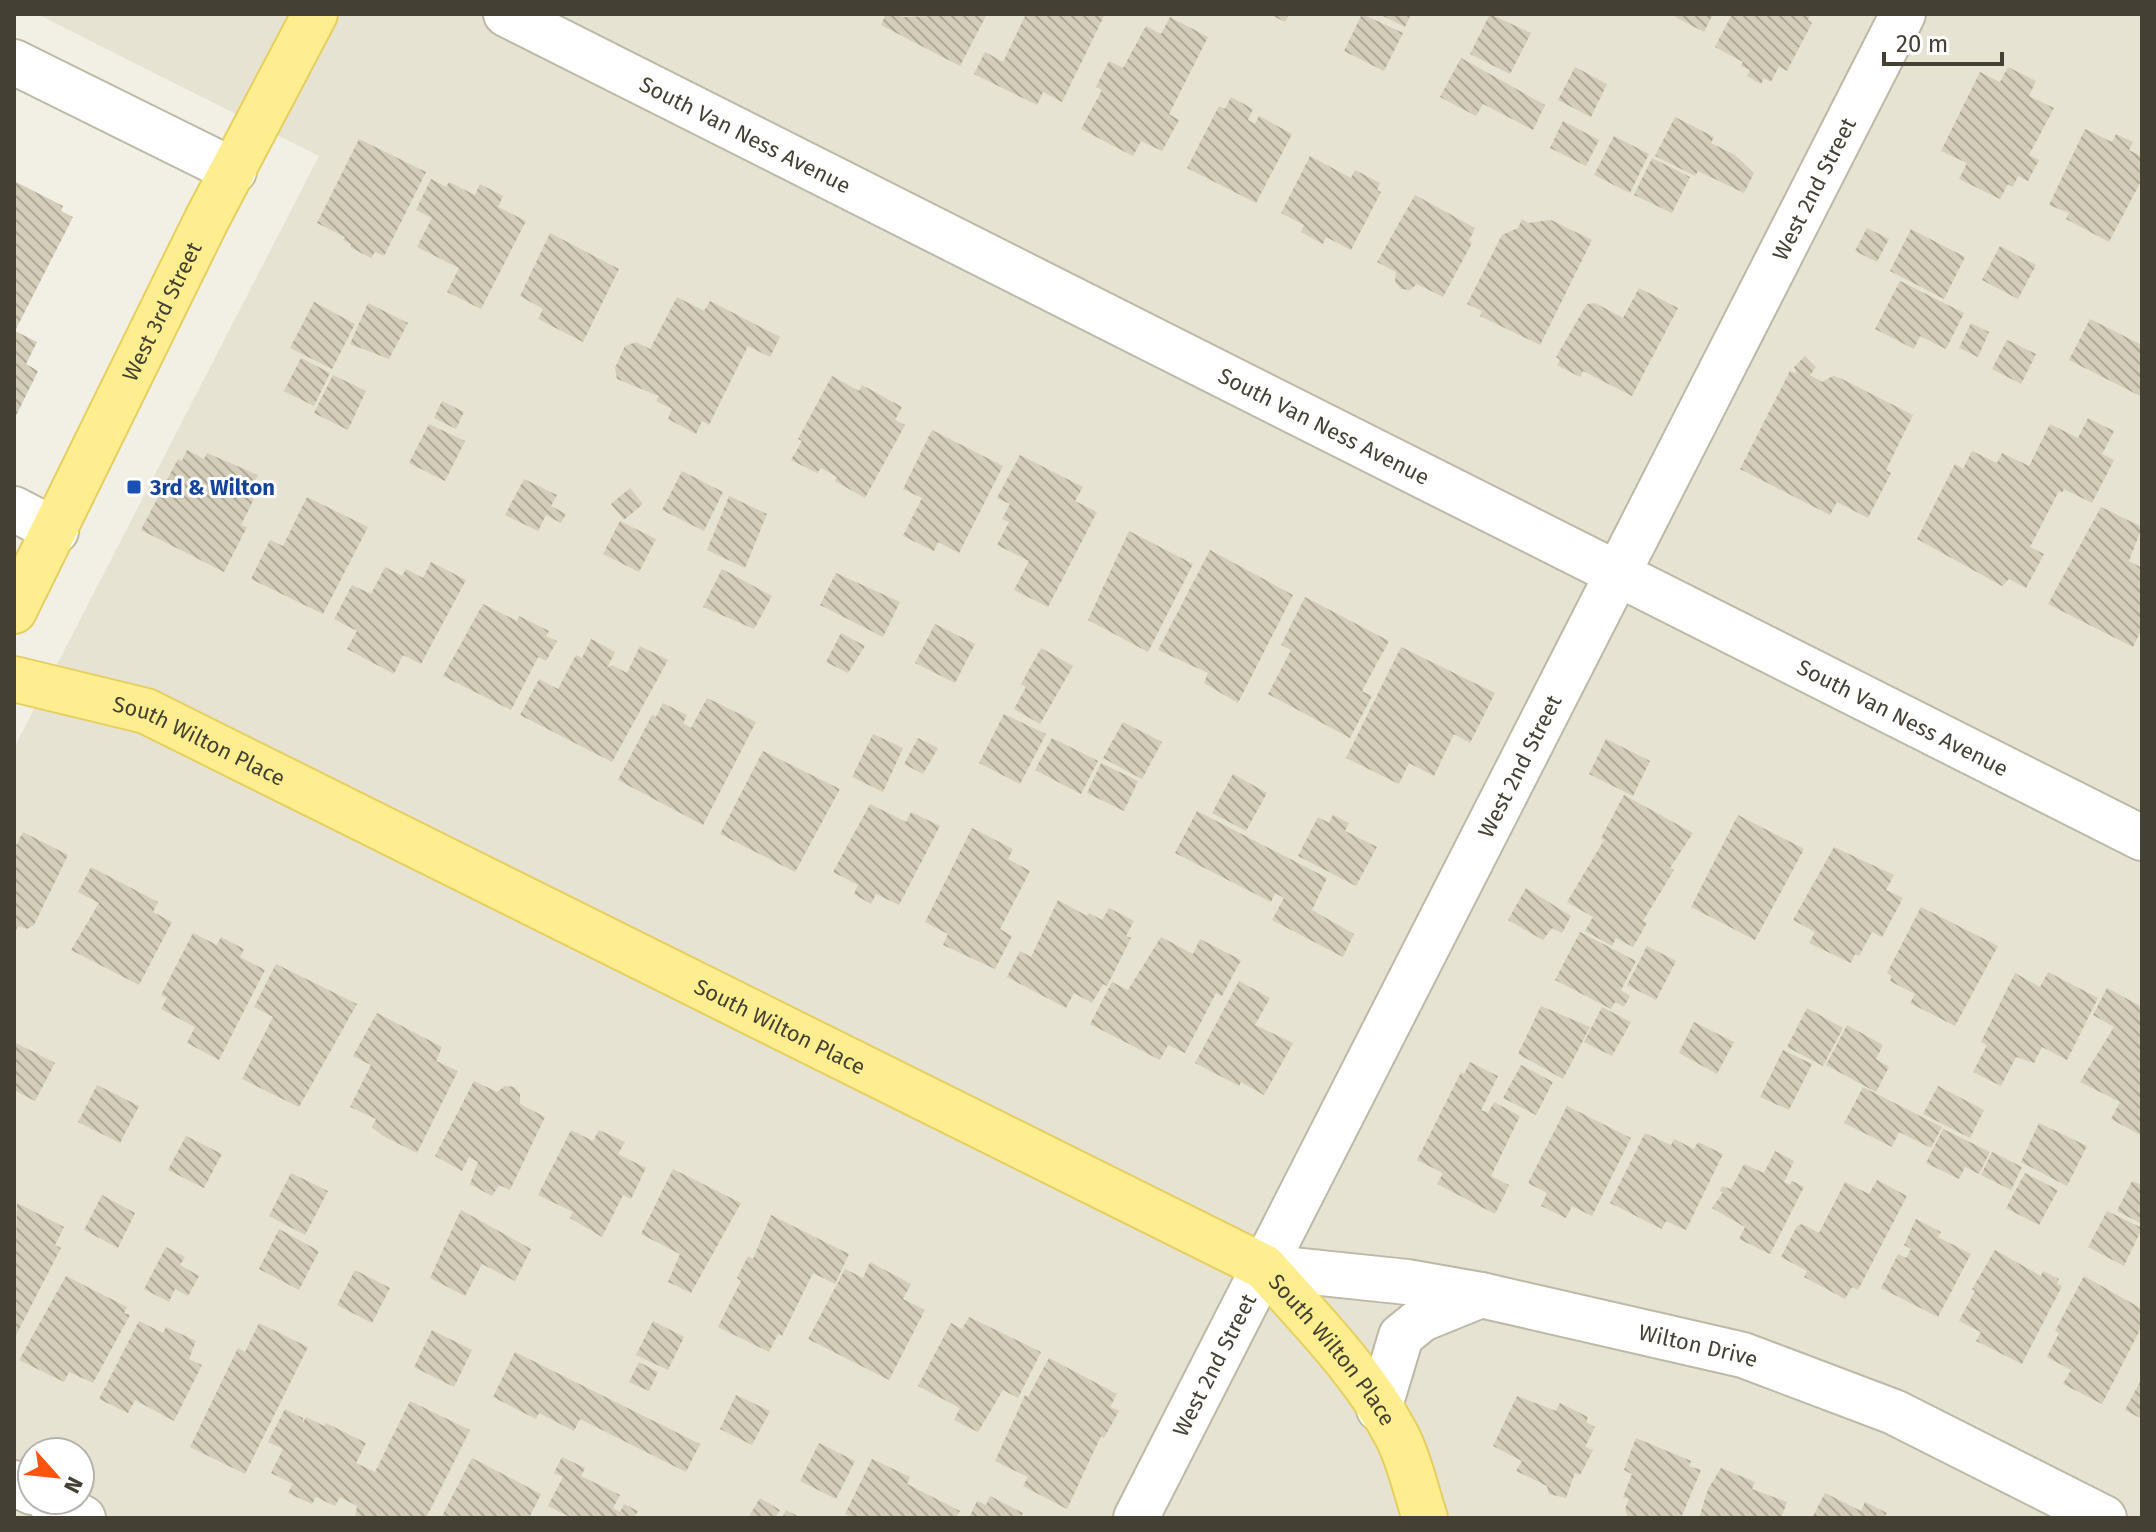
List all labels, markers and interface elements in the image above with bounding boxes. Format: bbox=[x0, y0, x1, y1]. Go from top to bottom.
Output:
scale bar bbox=[1884, 16, 2002, 66]
text: 20 m bbox=[1896, 30, 1948, 58]
street label: South Van Ness Avenue bbox=[635, 71, 855, 199]
street label: West 2nd Street bbox=[1767, 113, 1862, 265]
street label: West 3rd Street bbox=[116, 238, 208, 386]
street label: South Van Ness Avenue bbox=[1214, 362, 1434, 491]
place label: 3rd & Wilton bbox=[149, 474, 275, 501]
marker: 3rd & Wilton bbox=[125, 478, 143, 496]
street label: South Van Ness Avenue bbox=[1793, 654, 2013, 782]
street label: South Wilton Place bbox=[110, 690, 290, 792]
street label: West 2nd Street bbox=[1472, 690, 1567, 842]
street label: South Wilton Place bbox=[690, 973, 870, 1081]
street label: South Wilton Place bbox=[1263, 1269, 1401, 1431]
street label: West 2nd Street bbox=[1167, 1289, 1262, 1441]
street label: Wilton Drive bbox=[1636, 1319, 1762, 1373]
north arrow bbox=[16, 1436, 96, 1516]
text: N bbox=[58, 1472, 89, 1497]

